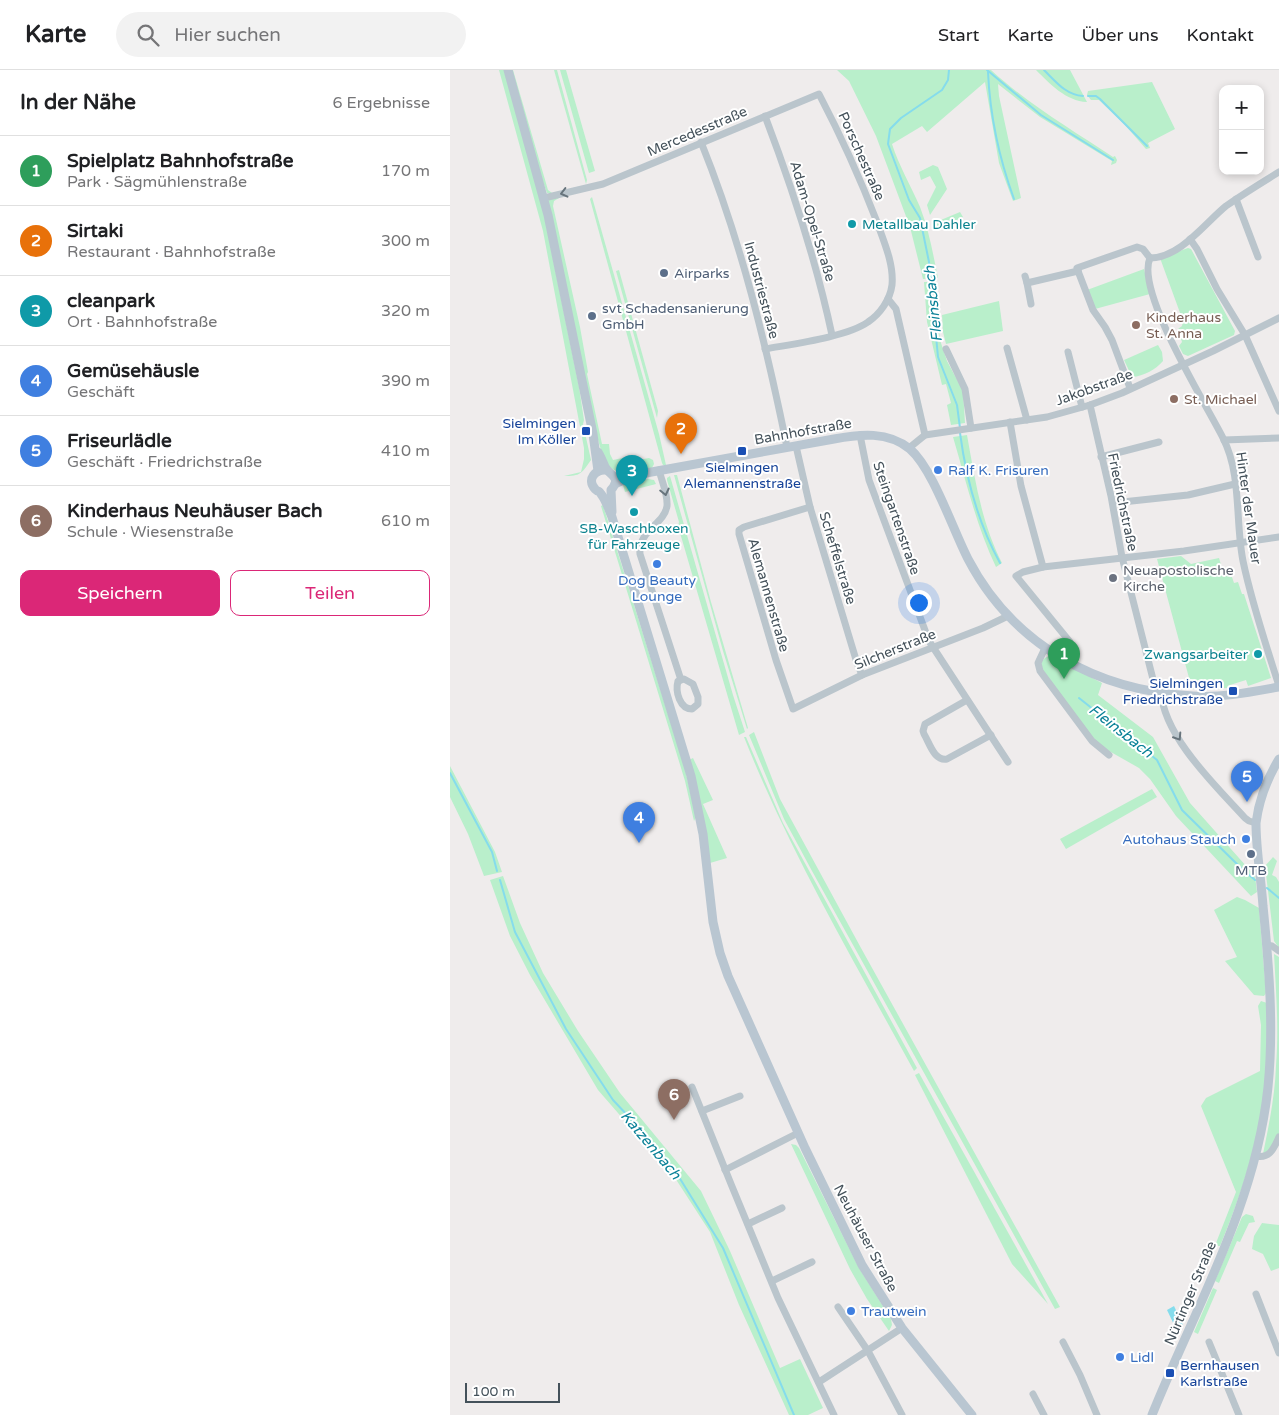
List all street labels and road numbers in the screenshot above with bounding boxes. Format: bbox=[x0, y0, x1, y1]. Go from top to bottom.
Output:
street label: Mercedesstraße bbox=[645, 103, 750, 160]
street label: Porschestraße bbox=[834, 109, 889, 203]
street label: Adam-Opel-Straße bbox=[786, 159, 839, 283]
street label: Industriestraße bbox=[740, 240, 783, 341]
street label: Jakobstraße bbox=[1053, 366, 1135, 409]
street label: Bahnhofstraße bbox=[753, 415, 853, 448]
street label: Friedrichstraße bbox=[1104, 451, 1141, 553]
street label: Hinter der Mauer bbox=[1232, 451, 1265, 566]
street label: Steingartenstraße bbox=[869, 459, 924, 577]
street label: Scheffelstraße bbox=[815, 510, 860, 607]
street label: Alemannenstraße bbox=[744, 536, 793, 654]
street label: Silcherstraße bbox=[852, 625, 939, 674]
street label: Neuhäuser Straße bbox=[830, 1182, 901, 1295]
street label: Nürtinger Straße bbox=[1161, 1239, 1220, 1348]

